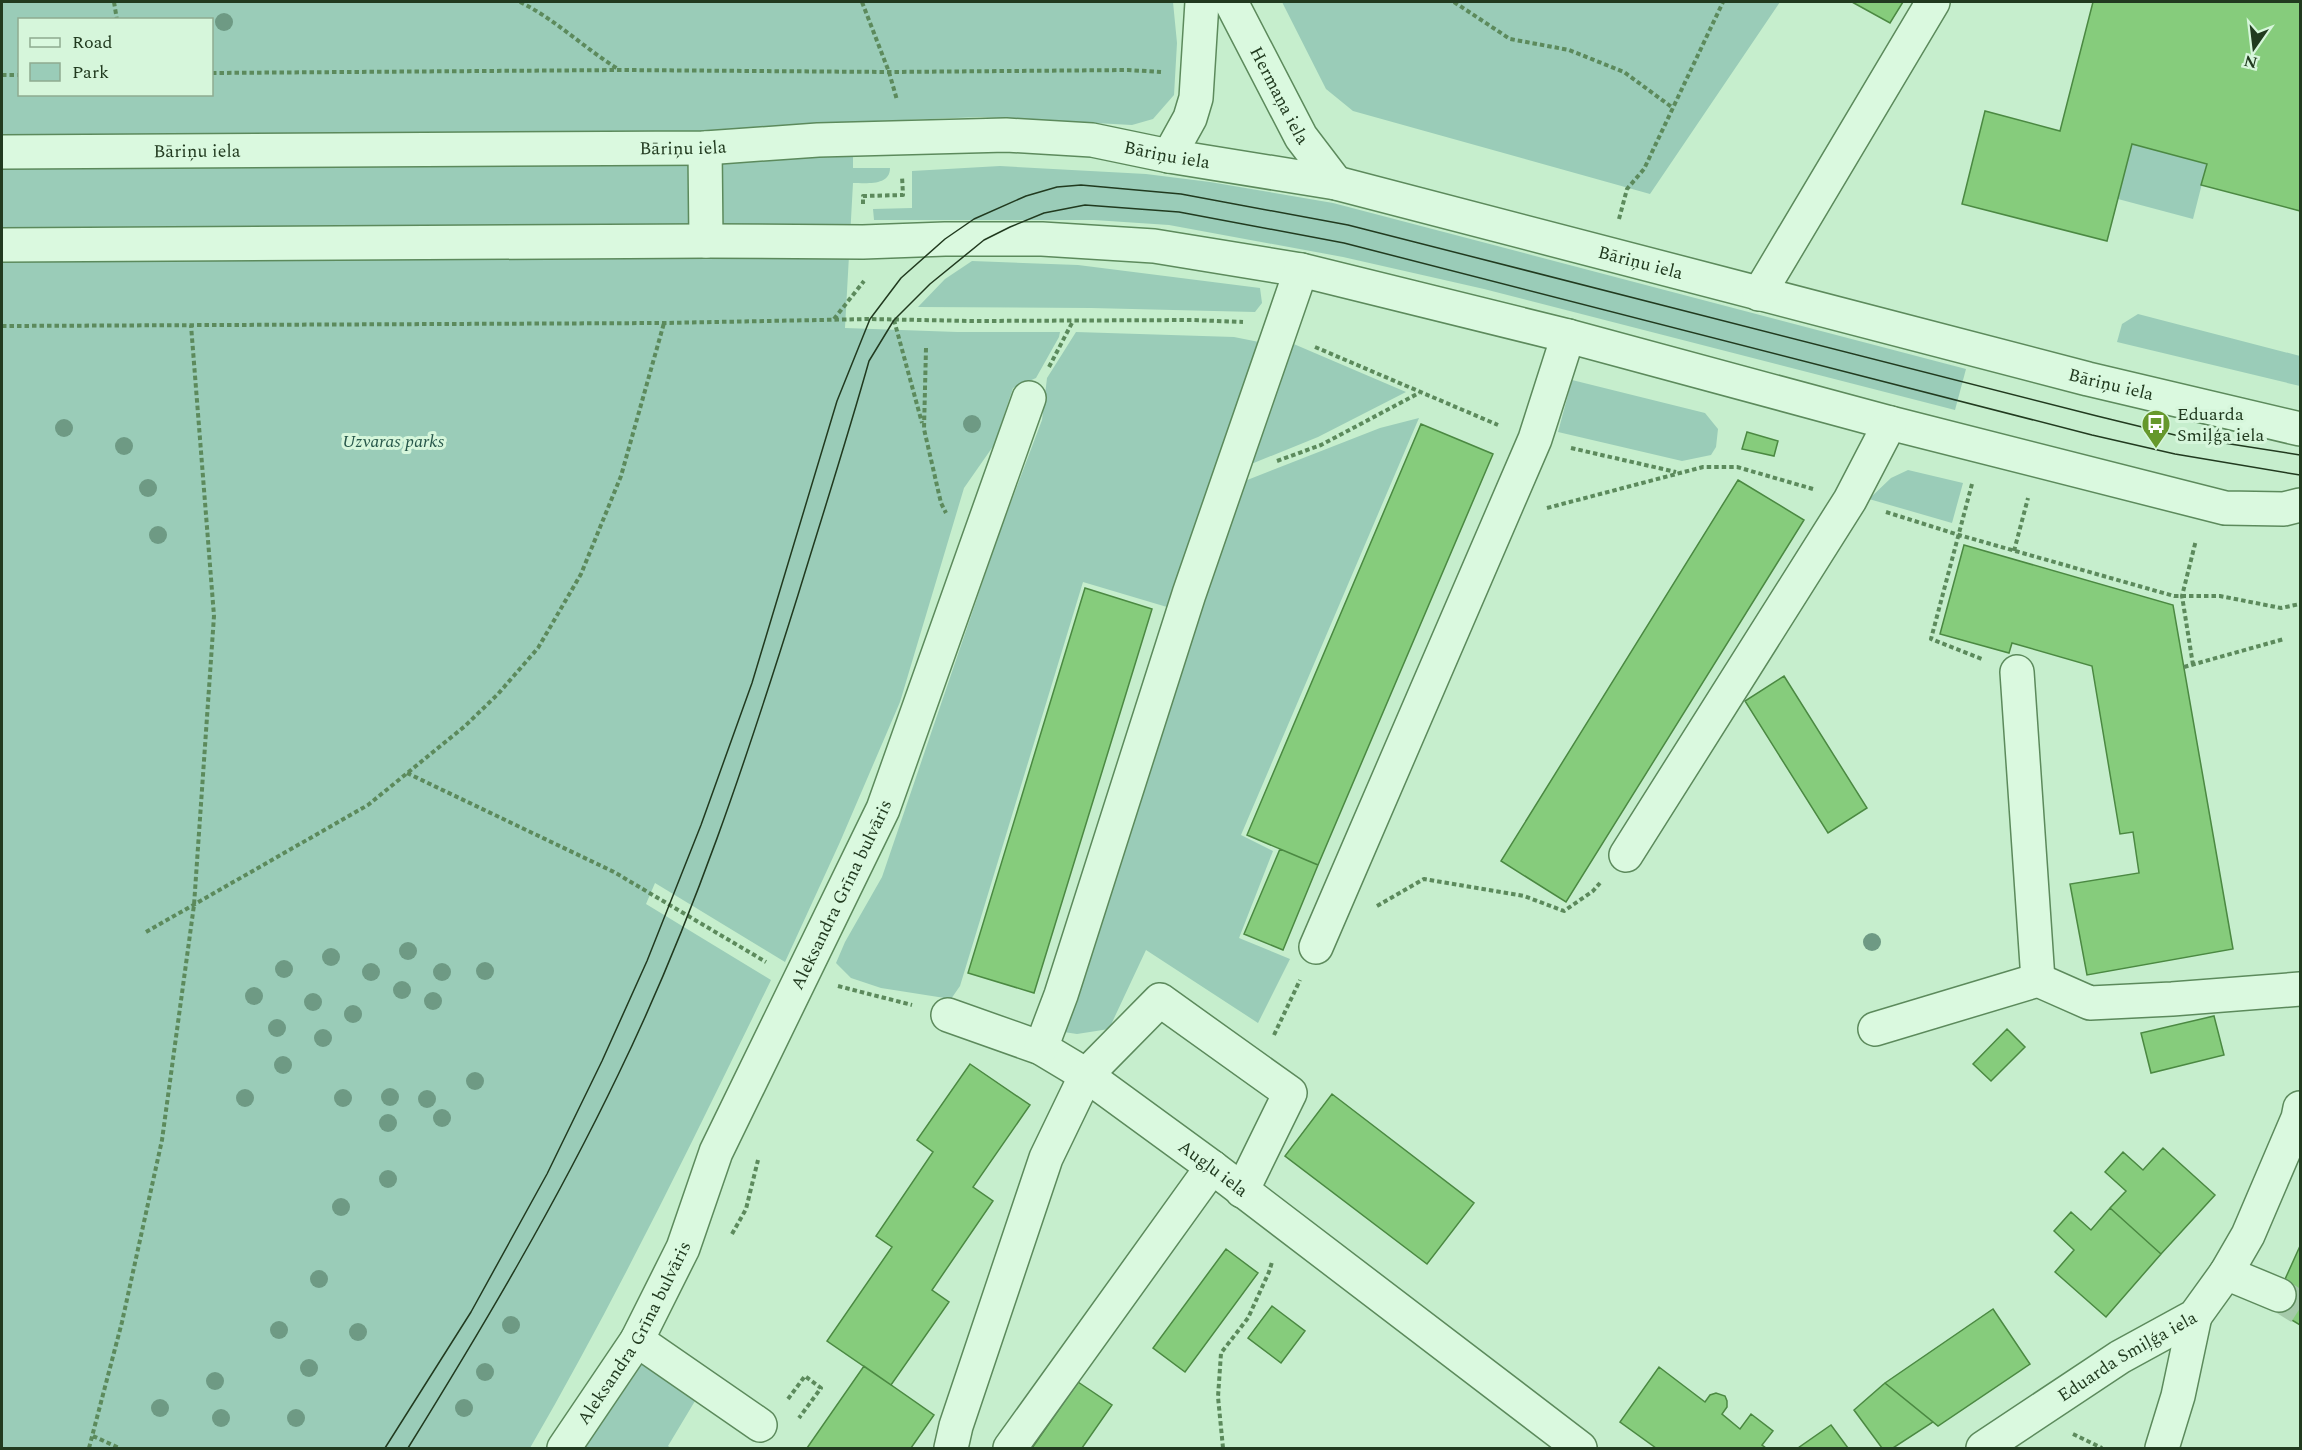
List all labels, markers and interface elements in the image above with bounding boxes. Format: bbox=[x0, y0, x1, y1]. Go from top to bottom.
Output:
legend bbox=[18, 18, 213, 96]
north arrow bbox=[2224, 18, 2284, 78]
text: Road bbox=[72, 29, 113, 56]
street label: Hermaņa iela bbox=[1242, 42, 1315, 151]
text: N bbox=[2241, 48, 2260, 75]
text: Park bbox=[72, 59, 109, 86]
street label: Bāriņu iela bbox=[639, 134, 728, 162]
street label: Bāriņu iela bbox=[1121, 134, 1212, 176]
street label: Bāriņu iela bbox=[153, 138, 241, 165]
street label: Bāriņu iela bbox=[1595, 239, 1686, 287]
street label: Bāriņu iela bbox=[2065, 361, 2156, 408]
place label: Eduarda Smiļģa iela bbox=[2177, 401, 2264, 449]
bus stop icon: Eduarda Smiļģa iela bbox=[2140, 408, 2172, 450]
park label: Uzvaras parks bbox=[342, 428, 445, 455]
street label: Aleksandra Grīna bulvāris bbox=[784, 796, 899, 995]
street label: Augļu iela bbox=[1172, 1134, 1254, 1204]
street label: Aleksandra Grīna bulvāris bbox=[570, 1238, 698, 1430]
street label: Eduarda Smiļģa iela bbox=[2052, 1304, 2202, 1409]

